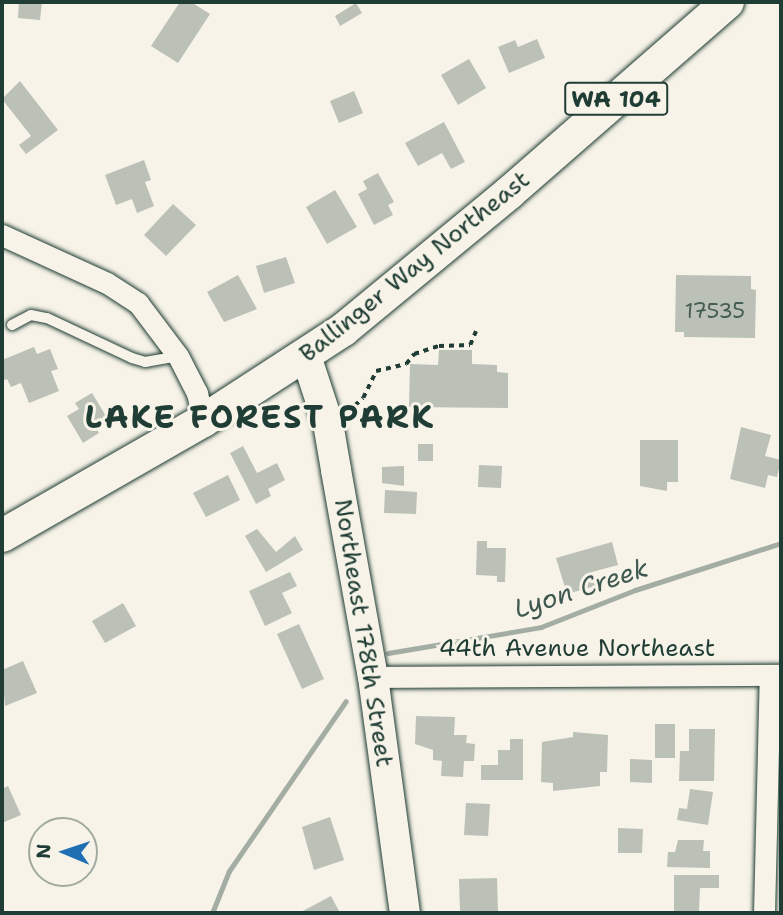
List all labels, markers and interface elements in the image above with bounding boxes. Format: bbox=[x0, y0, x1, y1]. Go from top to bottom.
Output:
road number: WA 104 bbox=[564, 80, 668, 118]
street label: Ballinger Way Northeast bbox=[294, 165, 536, 369]
house number: 17535 bbox=[685, 298, 745, 324]
district label: LAKE FOREST PARK bbox=[87, 398, 433, 436]
street label: Northeast 178th Street bbox=[328, 497, 398, 769]
water label: Lyon Creek bbox=[510, 552, 652, 624]
street label: 44th Avenue Northeast bbox=[439, 635, 715, 663]
north arrow bbox=[28, 817, 98, 887]
text: N bbox=[31, 843, 56, 859]

